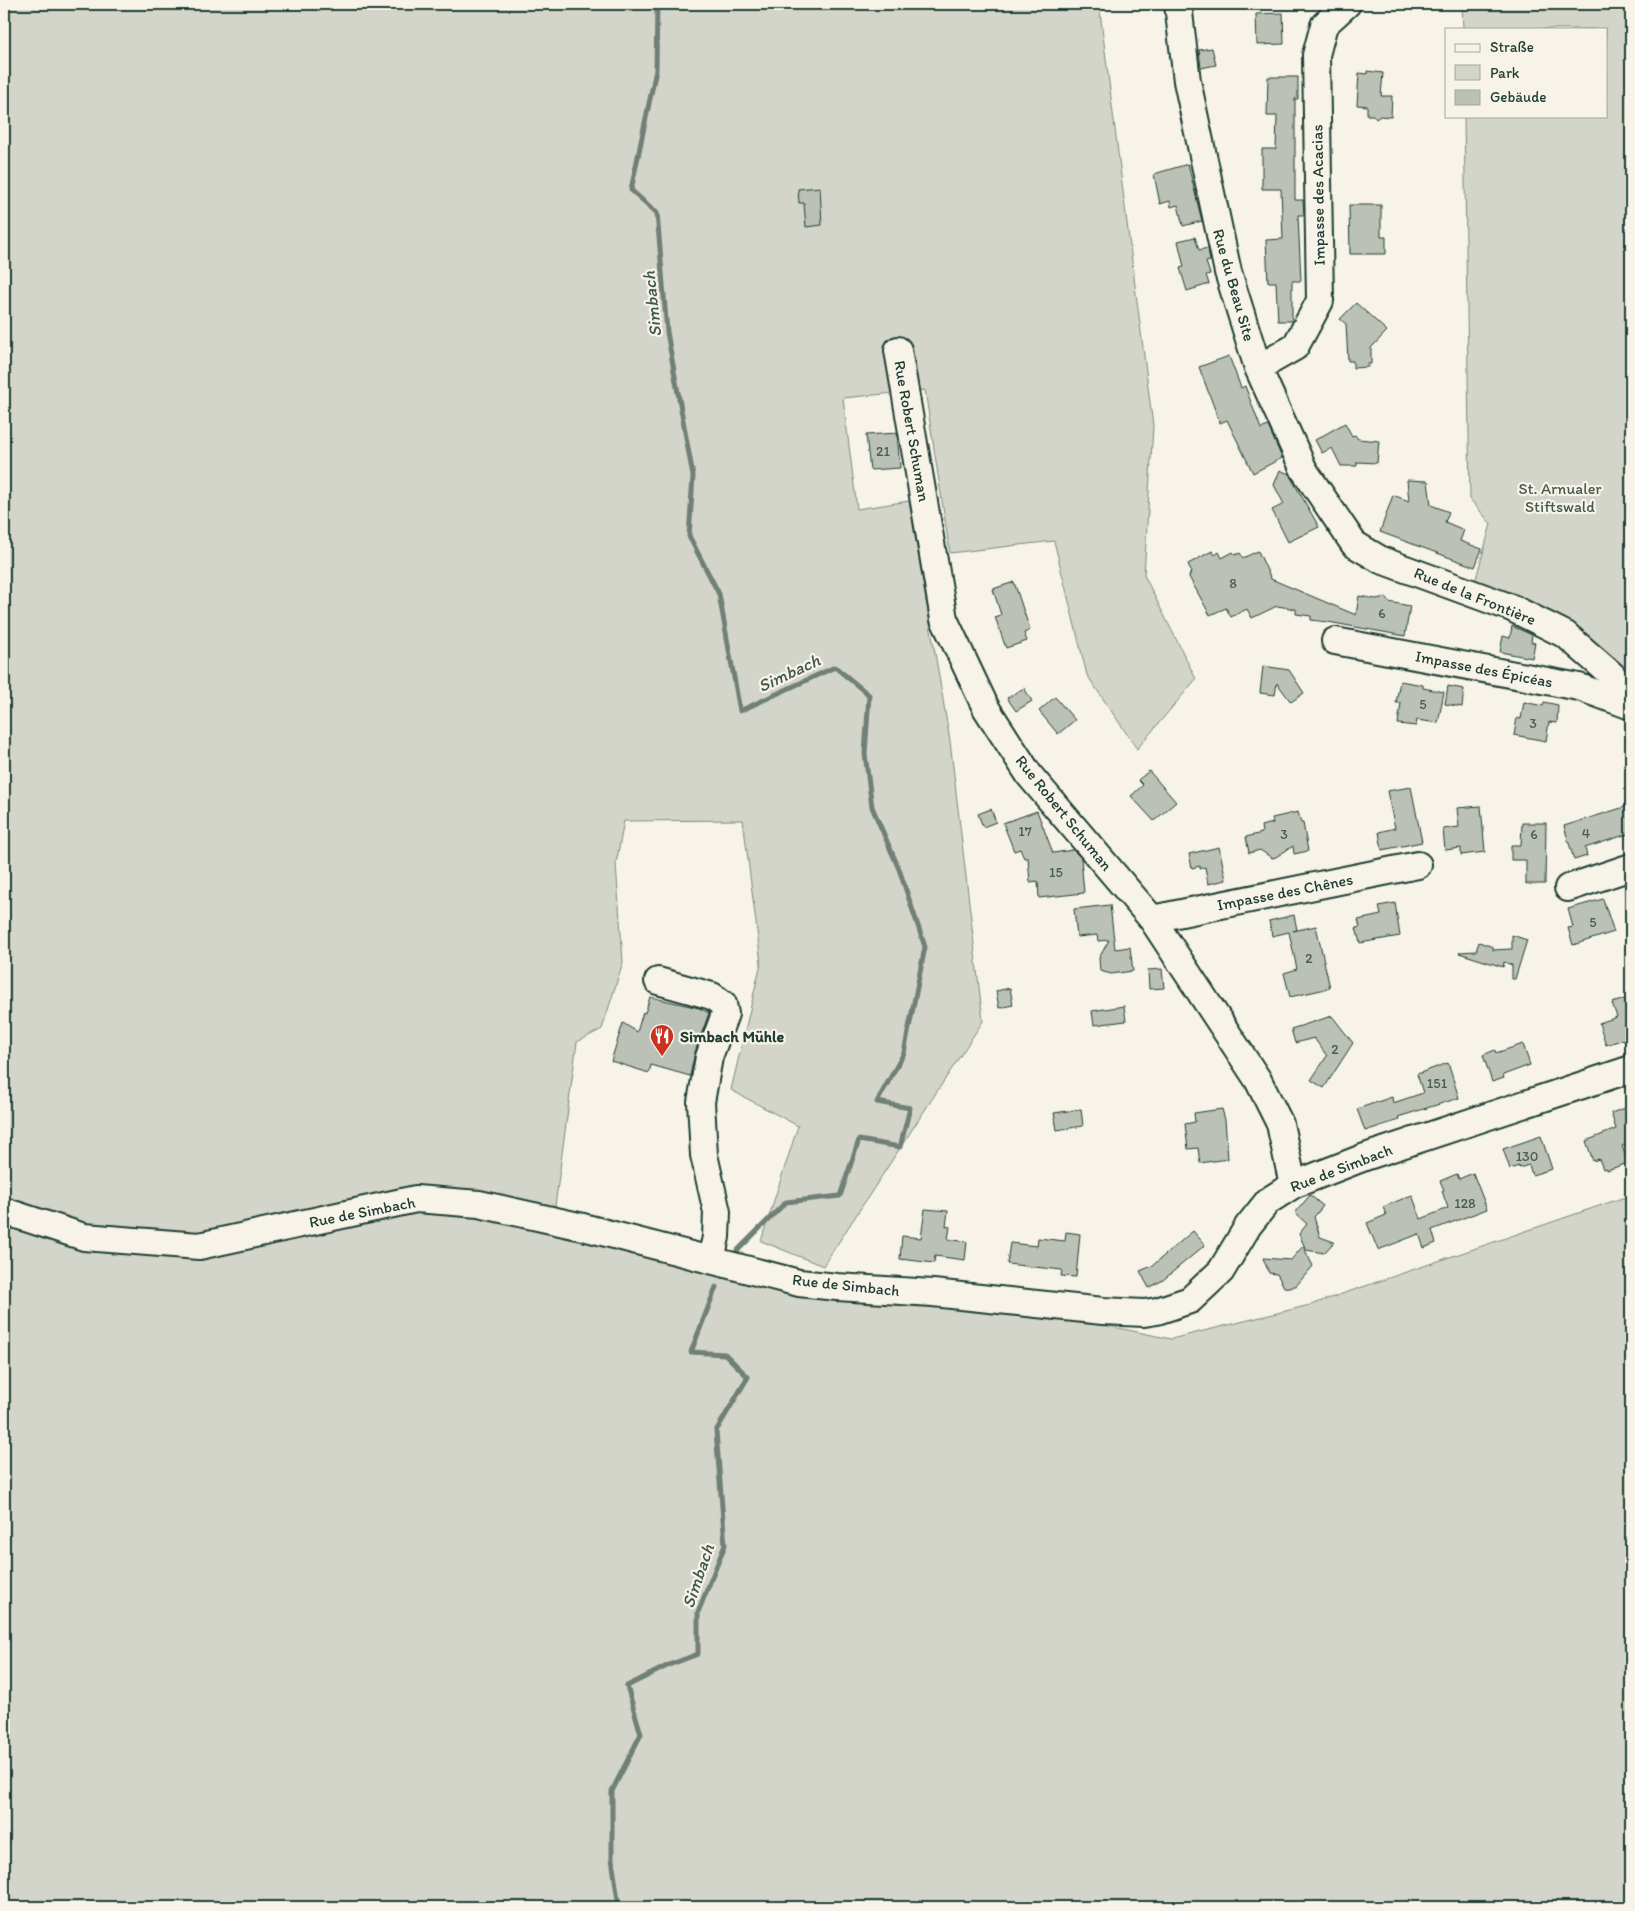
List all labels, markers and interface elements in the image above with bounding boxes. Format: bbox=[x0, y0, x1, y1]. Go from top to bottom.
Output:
legend bbox=[1445, 28, 1608, 118]
text: Straße bbox=[1490, 38, 1534, 56]
text: Park bbox=[1490, 64, 1520, 82]
text: Gebäude bbox=[1490, 88, 1547, 106]
street label: Impasse des Acacias bbox=[1307, 124, 1329, 266]
street label: Rue du Beau Site bbox=[1209, 227, 1259, 343]
water label: Simbach bbox=[638, 270, 666, 338]
street label: Rue Robert Schuman bbox=[890, 359, 934, 503]
house number: 21 bbox=[876, 443, 890, 460]
park label: St. Arnualer Stiftswald bbox=[1519, 479, 1601, 516]
street label: Rue de la Frontière bbox=[1411, 563, 1539, 629]
house number: 8 bbox=[1229, 575, 1237, 592]
house number: 6 bbox=[1378, 605, 1386, 622]
street label: Impasse des Épicéas bbox=[1414, 646, 1554, 692]
water label: Simbach bbox=[754, 649, 824, 697]
house number: 5 bbox=[1419, 696, 1427, 713]
house number: 3 bbox=[1529, 715, 1537, 732]
street label: Rue Robert Schuman bbox=[1012, 751, 1116, 875]
house number: 17 bbox=[1018, 823, 1032, 840]
house number: 4 bbox=[1582, 825, 1591, 842]
house number: 3 bbox=[1280, 826, 1288, 843]
house number: 6 bbox=[1530, 826, 1538, 843]
house number: 15 bbox=[1049, 864, 1063, 881]
street label: Impasse des Chênes bbox=[1215, 869, 1355, 915]
house number: 5 bbox=[1589, 914, 1597, 931]
house number: 2 bbox=[1305, 950, 1313, 967]
restaurant icon: Simbach Mühle bbox=[649, 1023, 675, 1057]
place label: Simbach Mühle bbox=[680, 1027, 785, 1046]
house number: 2 bbox=[1331, 1041, 1339, 1058]
house number: 151 bbox=[1427, 1075, 1448, 1092]
street label: Rue de Simbach bbox=[1287, 1140, 1395, 1196]
house number: 130 bbox=[1516, 1148, 1538, 1165]
street label: Rue de Simbach bbox=[307, 1192, 417, 1232]
house number: 128 bbox=[1454, 1195, 1476, 1212]
street label: Rue de Simbach bbox=[791, 1270, 901, 1300]
water label: Simbach bbox=[677, 1541, 719, 1611]

